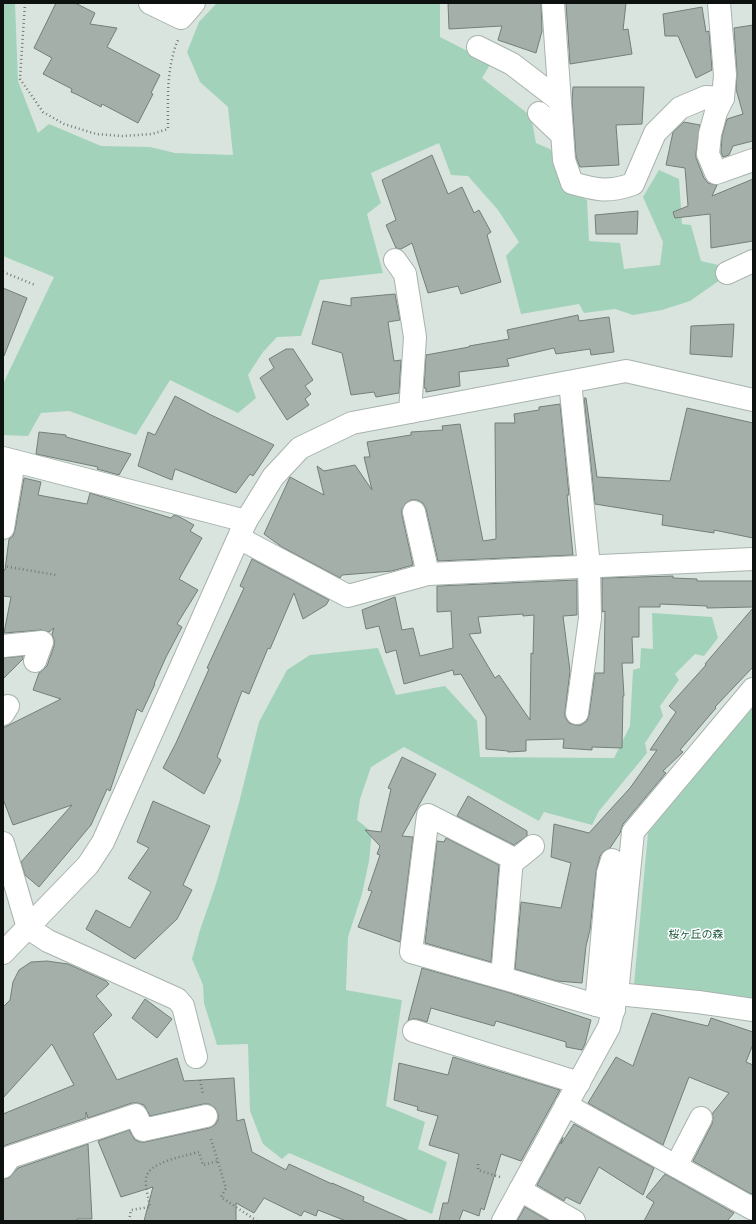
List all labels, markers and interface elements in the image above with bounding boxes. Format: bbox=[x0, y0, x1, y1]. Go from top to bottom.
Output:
park label: 桜ヶ丘の森 bbox=[669, 927, 724, 940]

